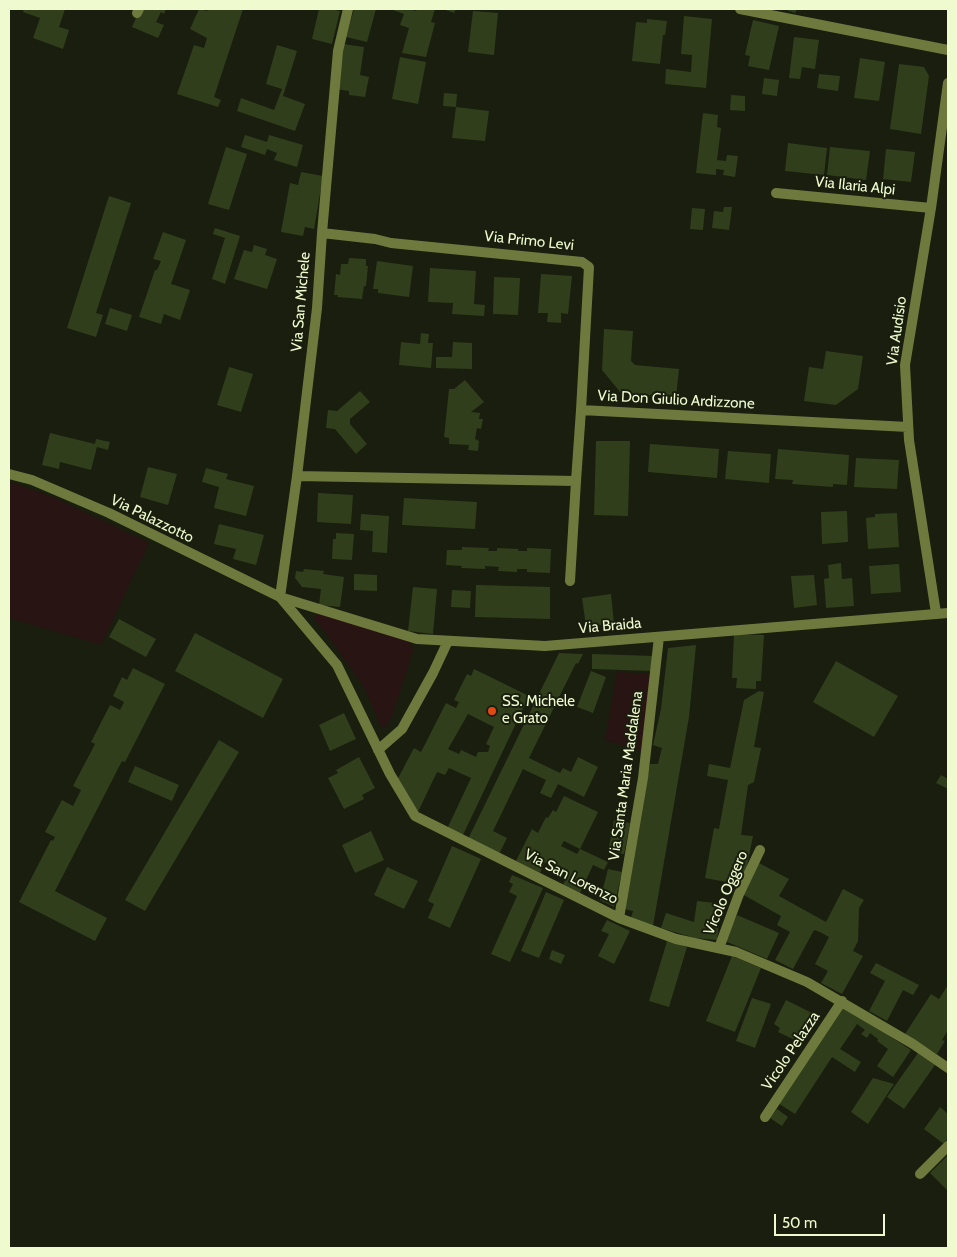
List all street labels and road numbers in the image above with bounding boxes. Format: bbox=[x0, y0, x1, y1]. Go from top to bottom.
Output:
street label: Via Ilaria Alpi bbox=[814, 173, 896, 199]
street label: Via Primo Levi bbox=[483, 227, 575, 255]
street label: Via San Michele bbox=[288, 251, 314, 353]
street label: Via Audisio bbox=[883, 295, 911, 367]
street label: Via Don Giulio Ardizzone bbox=[597, 387, 755, 413]
street label: Via Palazzotto bbox=[107, 491, 197, 547]
street label: Via Braida bbox=[578, 614, 642, 638]
street label: Via Santa Maria Maddalena bbox=[605, 690, 647, 862]
street label: Via San Lorenzo bbox=[521, 846, 621, 908]
street label: Vicolo Oggero bbox=[700, 848, 752, 938]
street label: Vicolo Pelazza bbox=[758, 1008, 824, 1094]

